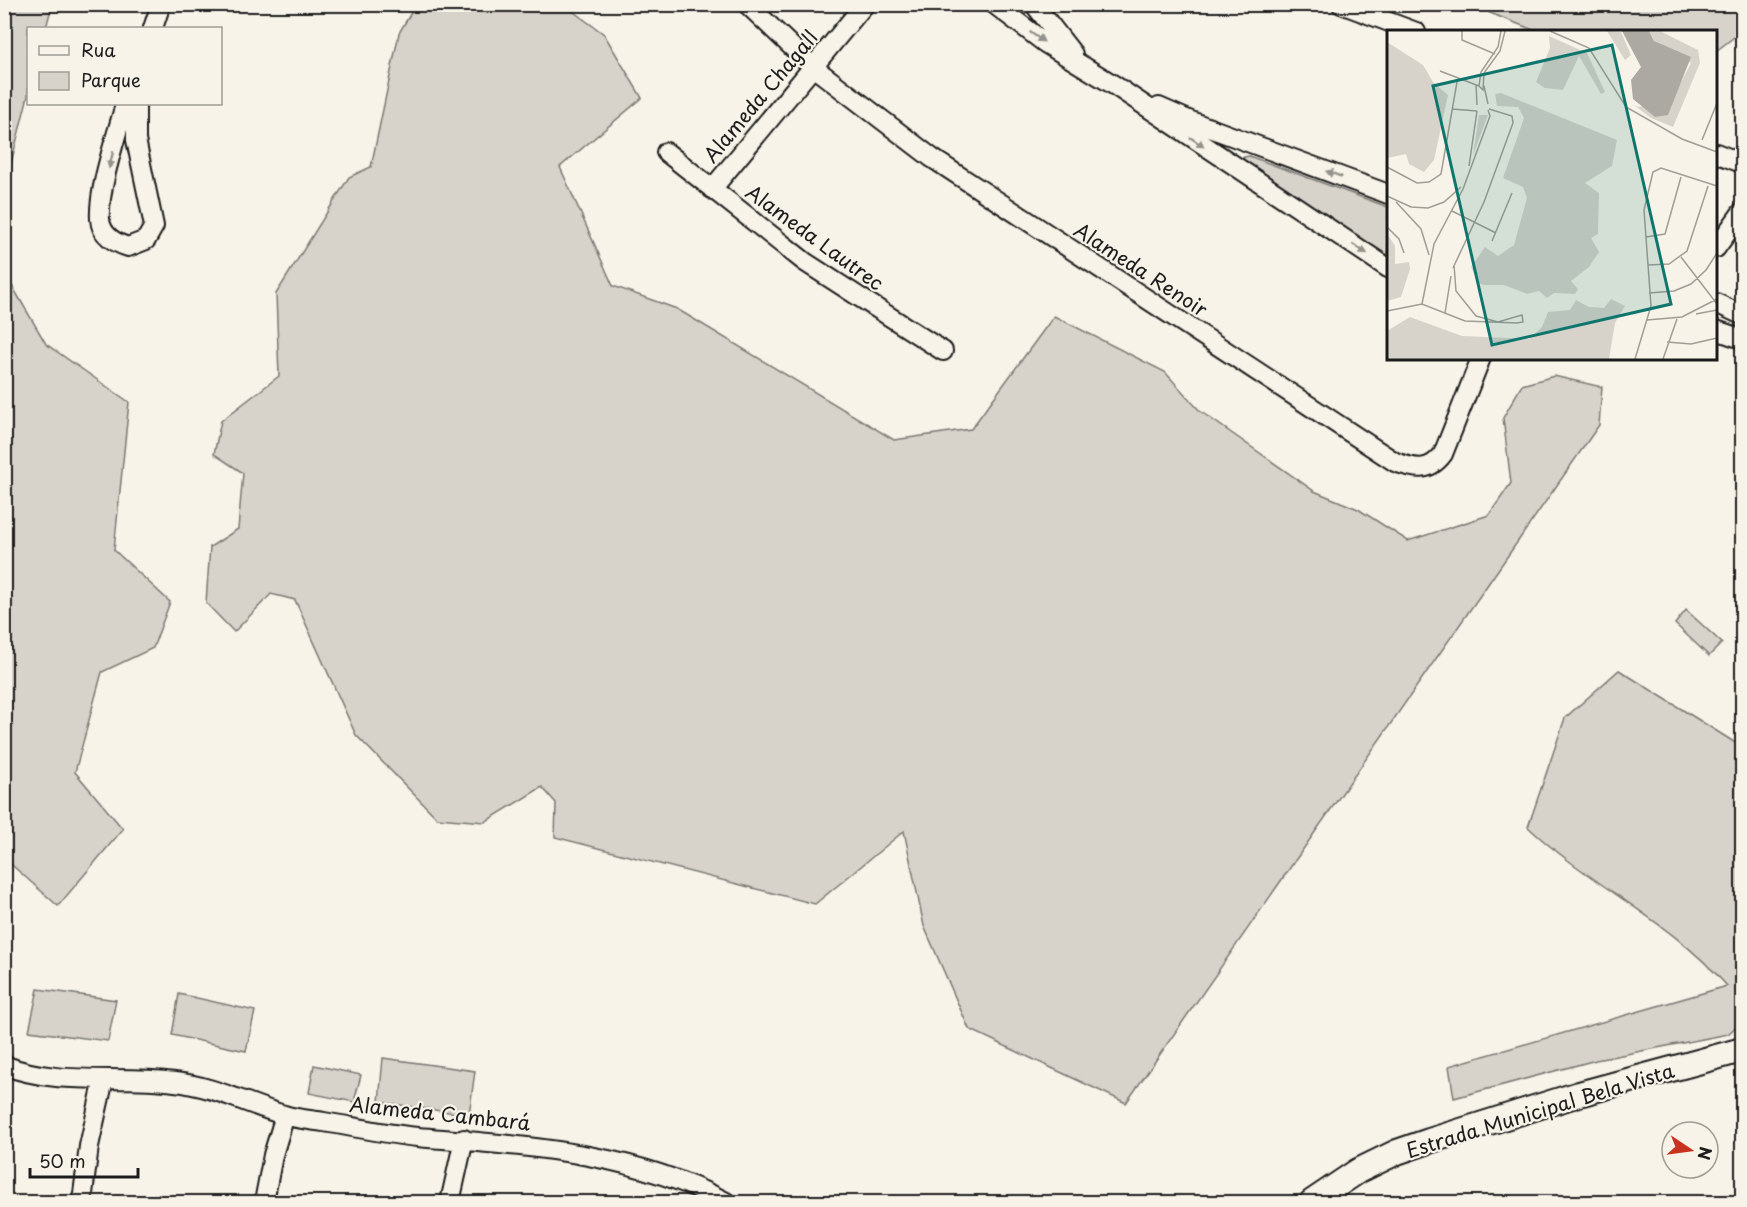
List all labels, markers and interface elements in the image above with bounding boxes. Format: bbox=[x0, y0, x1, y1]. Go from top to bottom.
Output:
street label: Alameda Chagall bbox=[696, 23, 824, 169]
legend bbox=[27, 27, 222, 105]
one-way arrow bbox=[1029, 30, 1044, 42]
inset map bbox=[1387, 30, 1717, 360]
text: Rua bbox=[81, 36, 116, 63]
text: Parque bbox=[81, 66, 141, 93]
one-way arrow bbox=[1189, 137, 1205, 148]
one-way arrow bbox=[106, 151, 116, 170]
one-way arrow bbox=[1324, 168, 1342, 178]
street label: Alameda Lautrec bbox=[740, 177, 890, 297]
street label: Alameda Renoir bbox=[1068, 215, 1214, 324]
one-way arrow bbox=[1352, 243, 1368, 254]
street label: Estrada Municipal Bela Vista bbox=[1402, 1055, 1678, 1165]
street label: Alameda Cambará bbox=[348, 1089, 532, 1137]
north arrow bbox=[1660, 1120, 1720, 1180]
scale bar bbox=[30, 1141, 138, 1179]
text: N bbox=[1692, 1145, 1719, 1162]
text: 50 m bbox=[39, 1147, 86, 1174]

